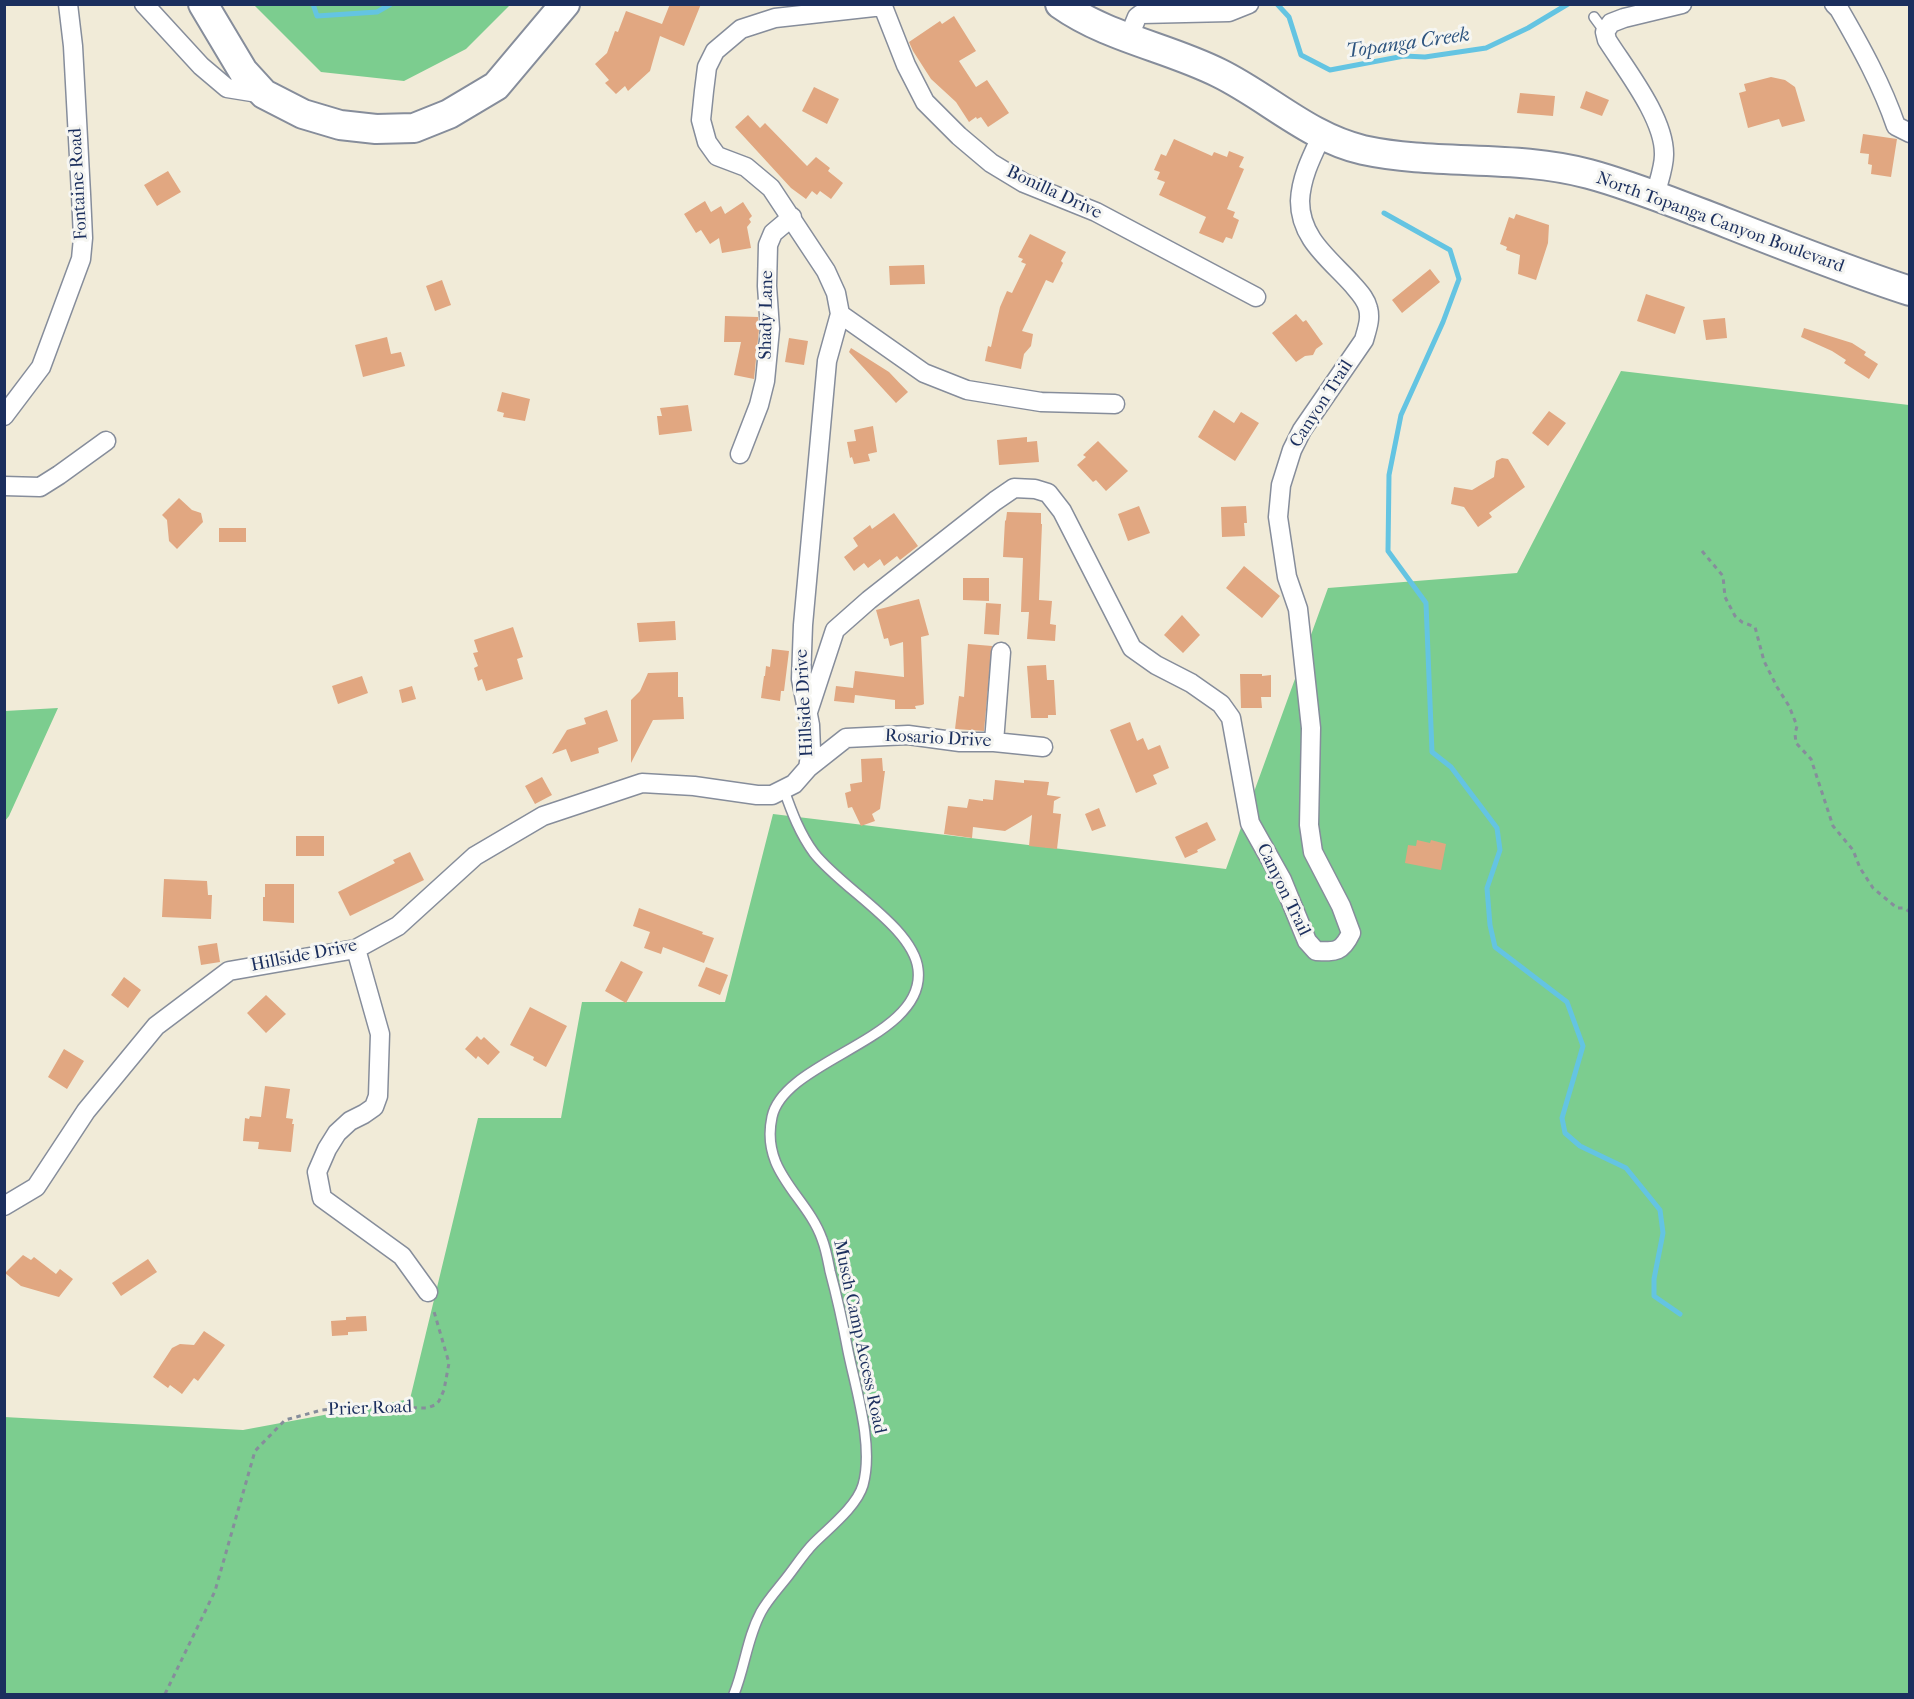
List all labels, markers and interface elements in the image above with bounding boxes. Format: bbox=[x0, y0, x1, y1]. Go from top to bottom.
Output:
water label: Topanga Creek bbox=[1345, 23, 1471, 65]
street label: Fontaine Road bbox=[65, 127, 93, 241]
street label: Bonilla Drive bbox=[1003, 162, 1105, 224]
street label: North Topanga Canyon Boulevard bbox=[1593, 168, 1847, 278]
street label: Shady Lane bbox=[755, 270, 779, 360]
street label: Canyon Trail bbox=[1286, 356, 1358, 452]
street label: Hillside Drive bbox=[791, 649, 819, 757]
street label: Rosario Drive bbox=[884, 725, 992, 753]
street label: Canyon Trail bbox=[1251, 840, 1315, 940]
street label: Hillside Drive bbox=[249, 935, 359, 977]
street label: Musch Camp Access Road bbox=[828, 1238, 890, 1436]
street label: Prier Road bbox=[328, 1397, 412, 1421]

